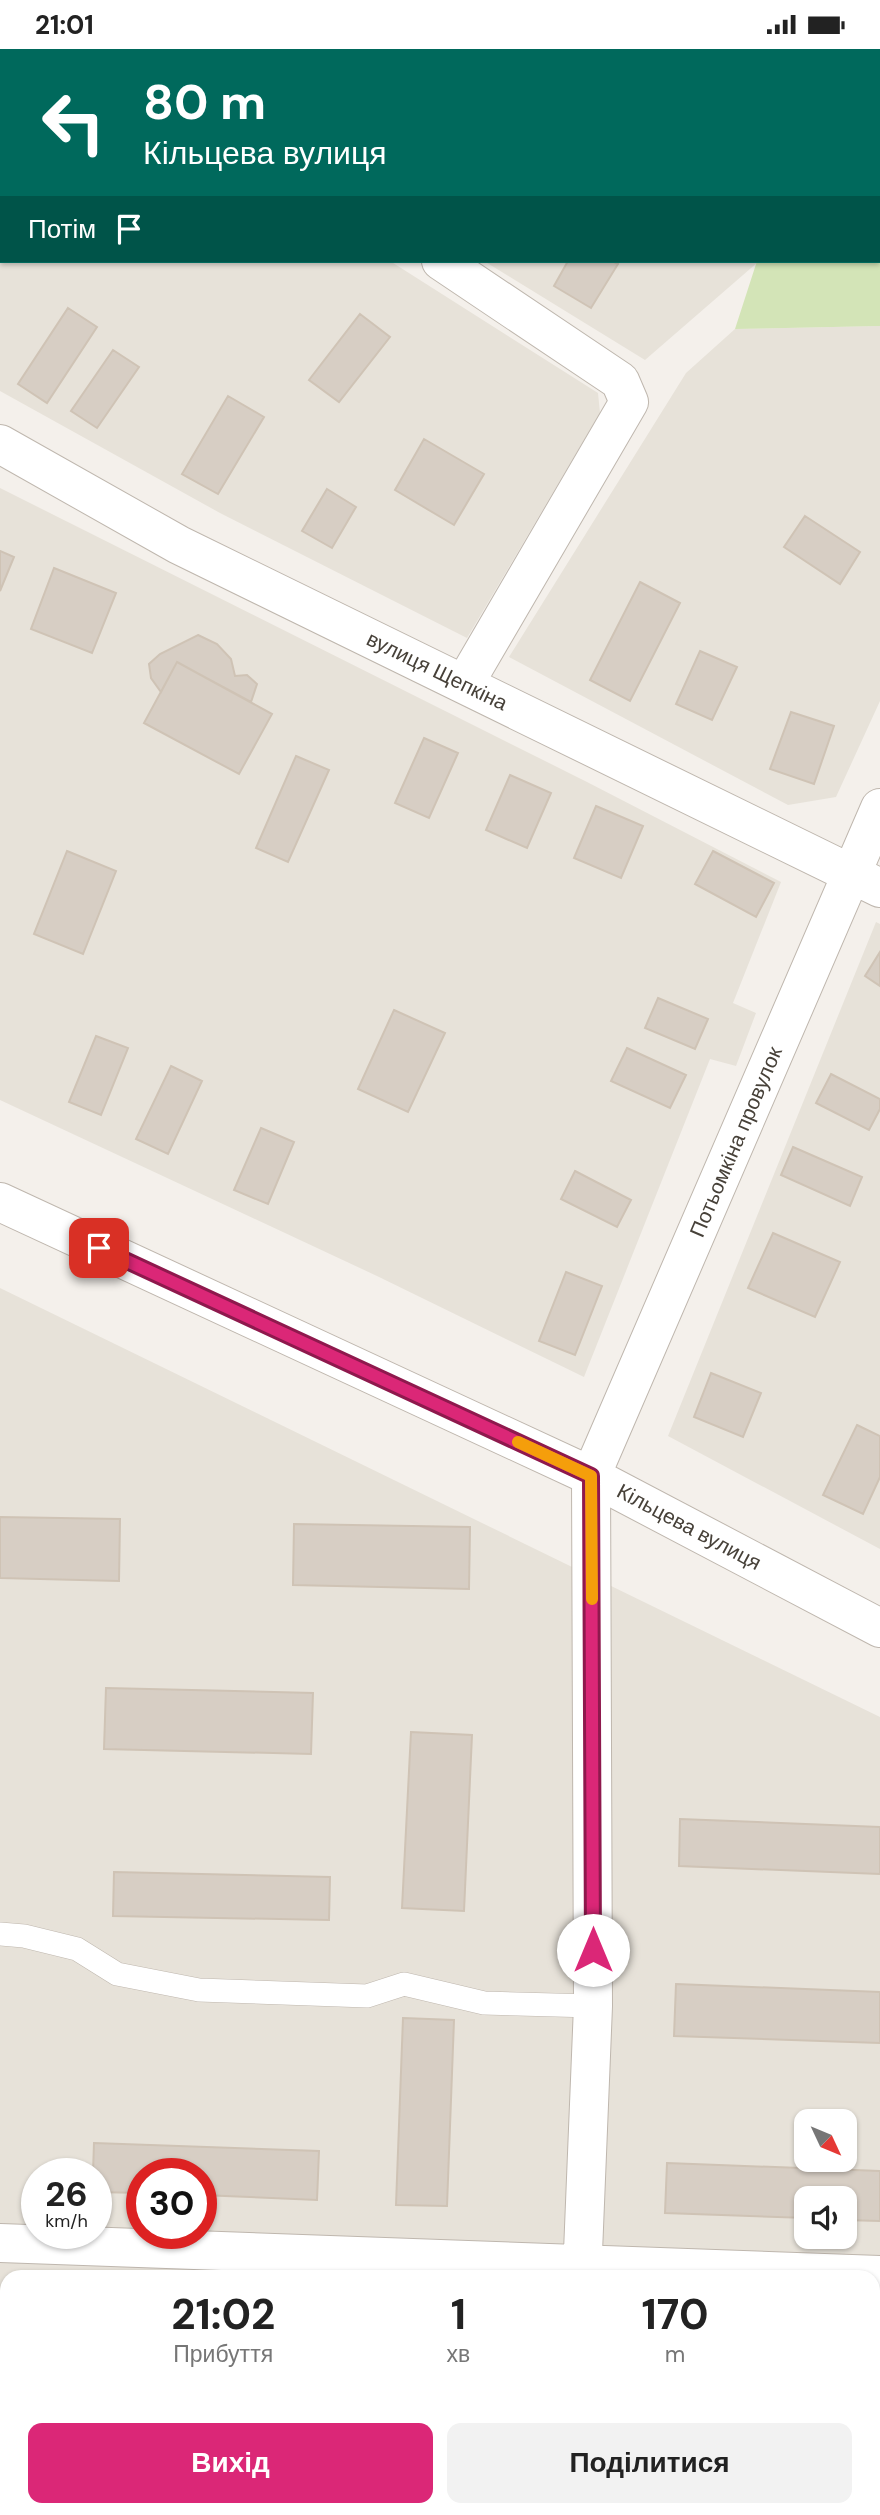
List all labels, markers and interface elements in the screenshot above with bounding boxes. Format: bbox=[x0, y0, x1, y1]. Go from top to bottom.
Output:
text: 21:01 bbox=[35, 8, 94, 42]
text: 80 m bbox=[143, 70, 266, 134]
icon: left bbox=[28, 77, 119, 168]
text: Кільцева вулиця bbox=[143, 132, 387, 174]
icon: arrive bbox=[110, 210, 148, 248]
text: Потім bbox=[28, 212, 96, 246]
street label: вулиця Щепкіна bbox=[362, 625, 512, 717]
street label: Потьомкіна провулок bbox=[683, 1042, 789, 1242]
pin bbox=[69, 1218, 129, 1278]
icon: arrive bbox=[80, 1229, 118, 1267]
street label: Кільцева вулиця bbox=[612, 1477, 766, 1577]
position arrow bbox=[556, 1913, 630, 1987]
north arrow bbox=[794, 2109, 858, 2172]
map controls bbox=[794, 2109, 857, 2249]
speed limit sign: 30 bbox=[126, 2158, 217, 2249]
text: 26 bbox=[45, 2171, 88, 2217]
button: sound bbox=[794, 2186, 857, 2249]
text: km/h bbox=[45, 2209, 88, 2233]
text: 21:02 bbox=[171, 2287, 275, 2342]
text: 1 bbox=[451, 2287, 466, 2342]
text: 170 bbox=[641, 2287, 709, 2342]
text: Прибуття bbox=[173, 2339, 273, 2369]
text: хв bbox=[446, 2339, 470, 2369]
text: m bbox=[665, 2339, 685, 2369]
button: Вихід bbox=[28, 2423, 433, 2503]
button: Поділитися bbox=[447, 2423, 852, 2503]

